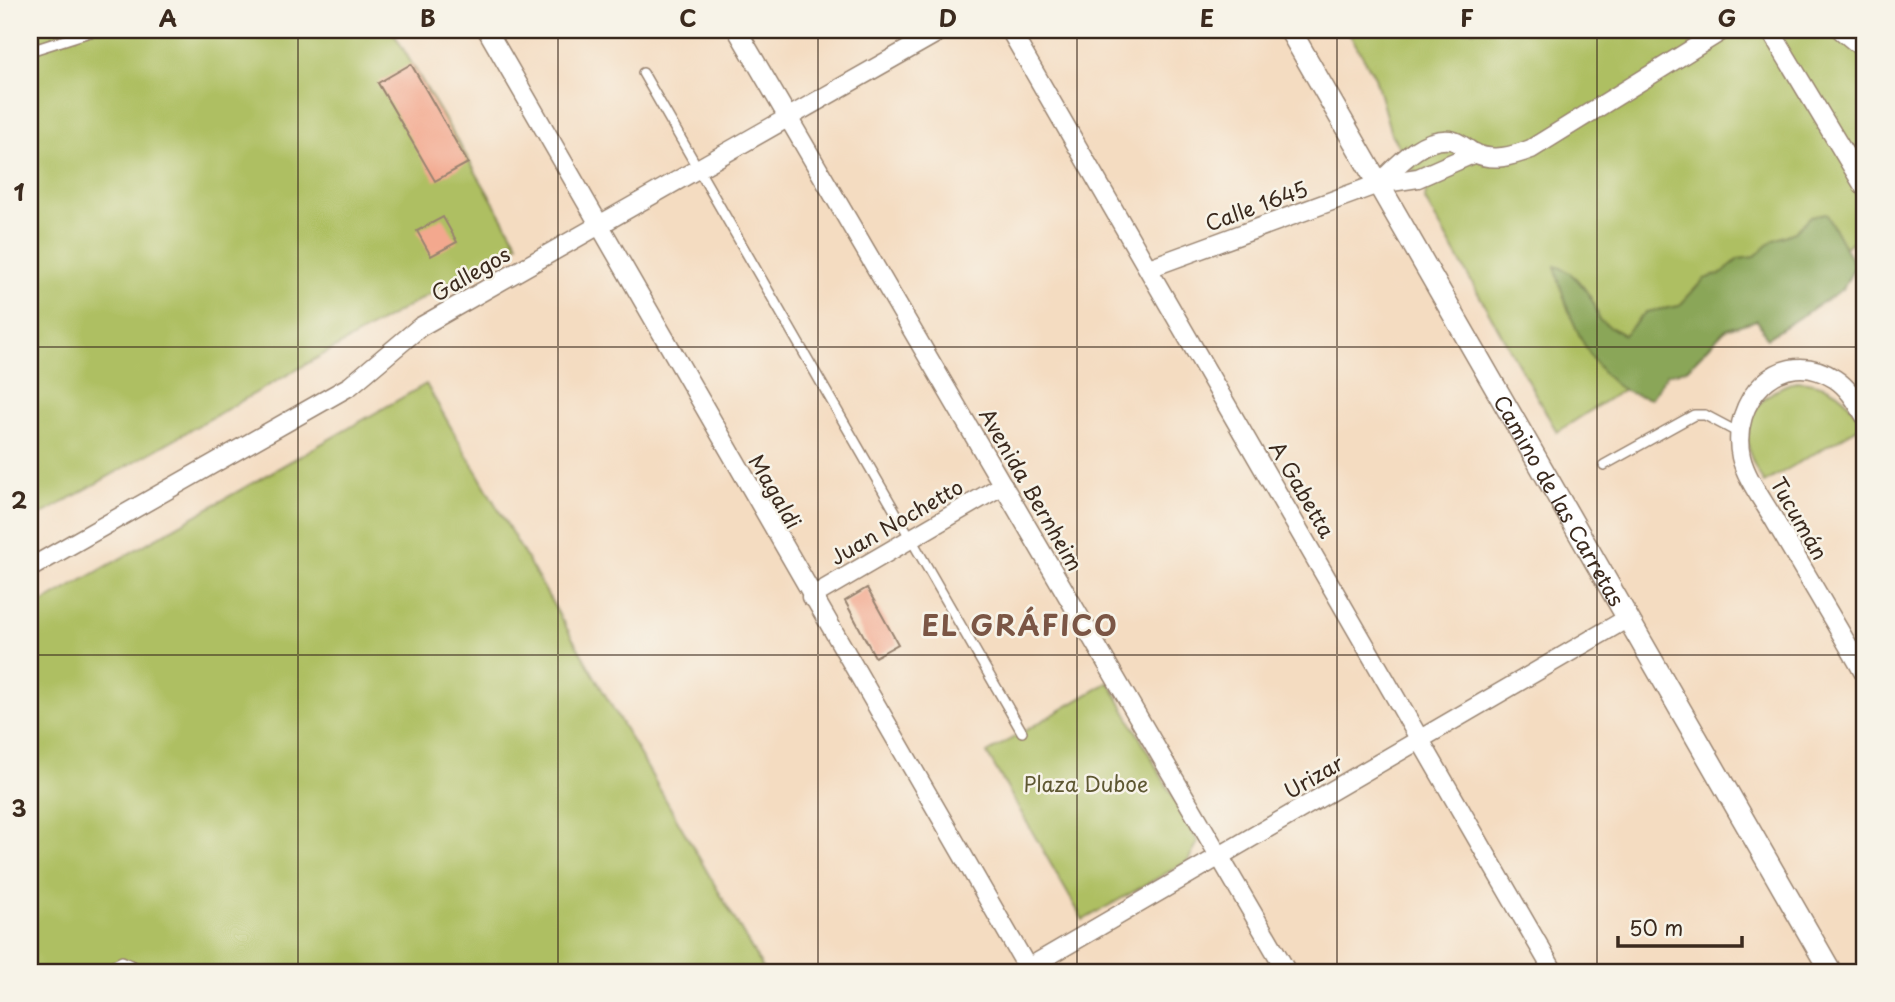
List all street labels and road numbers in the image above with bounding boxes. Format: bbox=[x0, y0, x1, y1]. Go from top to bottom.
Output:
street label: Calle 1645 bbox=[1200, 172, 1312, 238]
street label: Gallegos bbox=[424, 237, 516, 309]
street label: Camino de las Carretas bbox=[1486, 388, 1633, 612]
street label: Avenida Bernheim bbox=[972, 402, 1092, 576]
street label: A Gabetta bbox=[1262, 435, 1344, 543]
street label: Magaldi bbox=[742, 448, 810, 534]
street label: Juan Nochetto bbox=[824, 470, 968, 572]
street label: Tucumán bbox=[1763, 471, 1837, 565]
street label: Urizar bbox=[1277, 746, 1349, 806]

